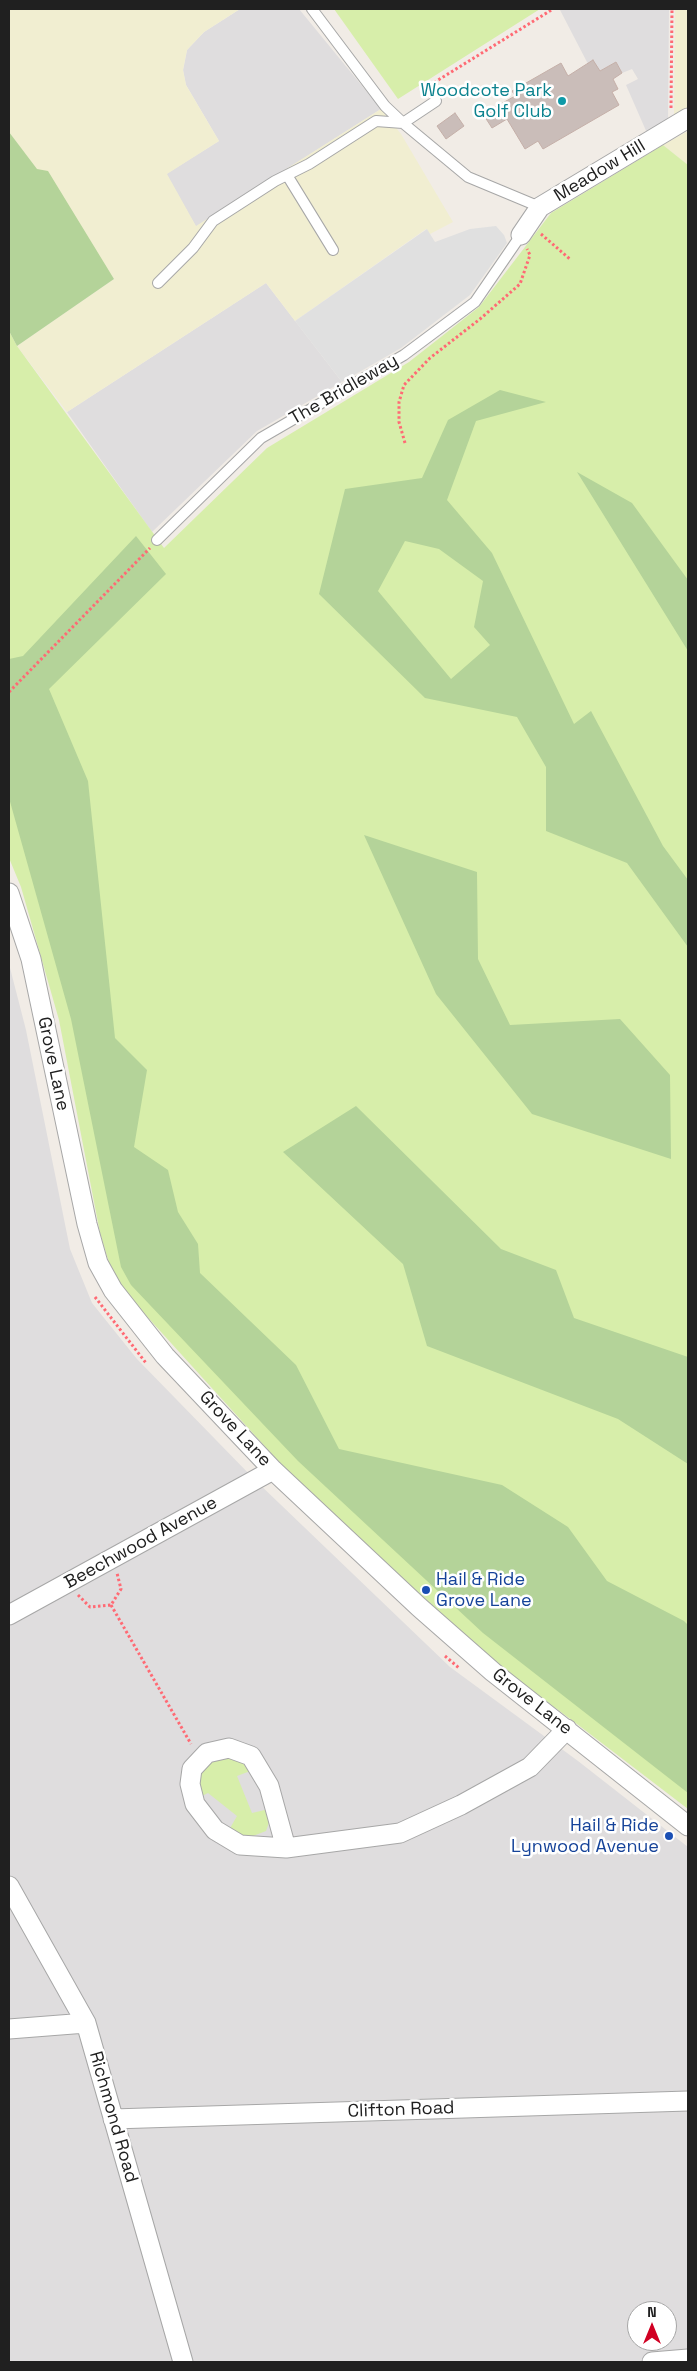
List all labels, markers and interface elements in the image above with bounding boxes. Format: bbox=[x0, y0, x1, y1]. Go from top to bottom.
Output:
place label: Woodcote Park Golf Club bbox=[420, 80, 552, 122]
marker: Woodcote Park Golf Club bbox=[556, 95, 568, 107]
street label: Meadow Hill bbox=[550, 135, 650, 207]
street label: The Bridleway bbox=[286, 350, 402, 430]
street label: Grove Lane bbox=[32, 1015, 74, 1113]
street label: Grove Lane bbox=[195, 1387, 275, 1471]
street label: Beechwood Avenue bbox=[61, 1492, 221, 1594]
place label: Hail & Ride Grove Lane bbox=[436, 1569, 532, 1612]
marker: Hail & Ride Grove Lane bbox=[420, 1584, 432, 1596]
street label: Grove Lane bbox=[488, 1664, 576, 1740]
place label: Hail & Ride Lynwood Avenue bbox=[511, 1815, 659, 1858]
marker: Hail & Ride Lynwood Avenue bbox=[663, 1830, 675, 1842]
street label: Richmond Road bbox=[84, 2049, 142, 2185]
street label: Clifton Road bbox=[347, 2097, 455, 2123]
north arrow bbox=[627, 2301, 677, 2351]
text: N bbox=[647, 2303, 657, 2321]

